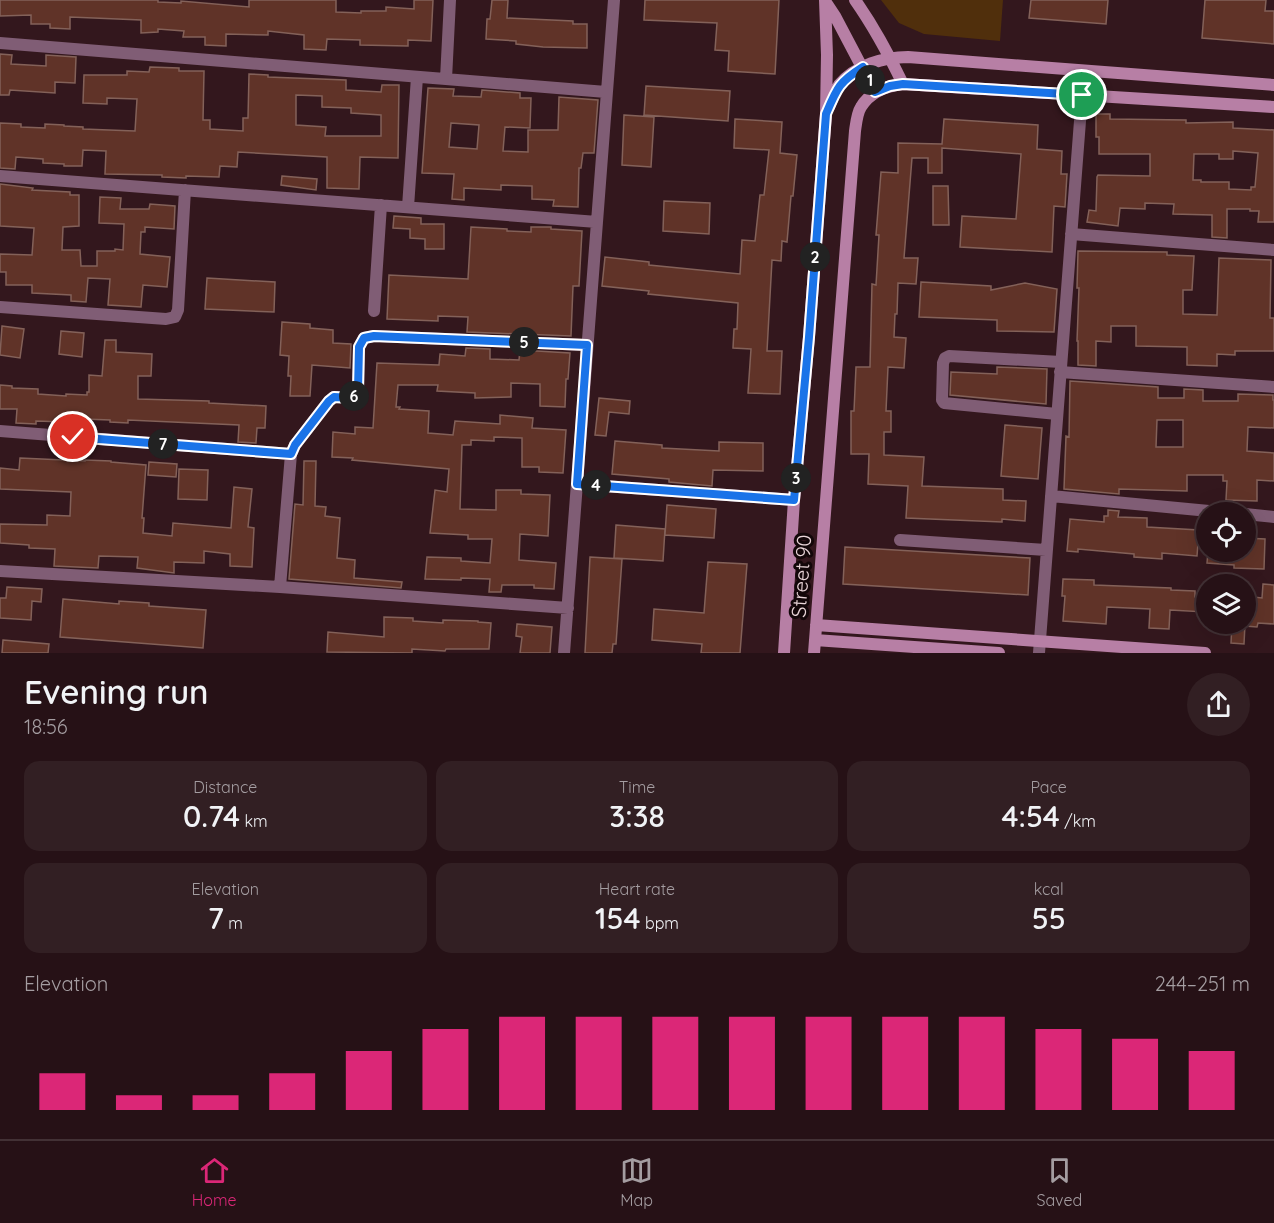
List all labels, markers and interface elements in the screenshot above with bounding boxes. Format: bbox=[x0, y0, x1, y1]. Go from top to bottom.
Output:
pin: 1 bbox=[855, 65, 885, 95]
pin bbox=[1056, 69, 1107, 120]
text: 1 bbox=[867, 70, 873, 90]
icon: arrive bbox=[1065, 78, 1098, 111]
pin: 2 bbox=[800, 242, 830, 272]
text: 2 bbox=[810, 247, 820, 267]
pin: 5 bbox=[509, 327, 539, 357]
text: 5 bbox=[519, 332, 529, 352]
pin: 6 bbox=[339, 381, 369, 411]
text: 6 bbox=[350, 386, 358, 406]
pin bbox=[47, 411, 98, 462]
icon: check bbox=[56, 420, 89, 453]
pin: 7 bbox=[148, 429, 178, 459]
text: 7 bbox=[159, 434, 167, 454]
pin: 3 bbox=[781, 463, 811, 493]
text: 3 bbox=[792, 468, 800, 488]
pin: 4 bbox=[581, 470, 611, 500]
text: 4 bbox=[591, 475, 601, 495]
map controls bbox=[1196, 502, 1256, 634]
button: locate bbox=[1196, 502, 1256, 562]
street label: Street 90 bbox=[786, 534, 816, 618]
button: layers bbox=[1196, 574, 1256, 634]
text: Evening run bbox=[24, 671, 209, 712]
button: share bbox=[1187, 673, 1250, 736]
text: 18:56 bbox=[24, 714, 68, 739]
text: Distance bbox=[193, 777, 257, 797]
text: Time bbox=[619, 777, 655, 797]
text: Pace bbox=[1030, 777, 1067, 797]
text: 0.74 bbox=[183, 797, 240, 835]
text: 3:38 bbox=[609, 797, 665, 835]
text: 4:54 bbox=[1002, 797, 1060, 835]
text: km bbox=[240, 811, 268, 831]
text: /km bbox=[1060, 811, 1096, 831]
text: Elevation bbox=[192, 879, 259, 899]
text: Heart rate bbox=[599, 879, 675, 899]
text: kcal bbox=[1034, 879, 1064, 899]
text: 7 bbox=[208, 899, 224, 937]
text: 154 bbox=[595, 899, 641, 937]
text: 55 bbox=[1032, 899, 1066, 937]
text: m bbox=[224, 913, 243, 933]
text: bpm bbox=[641, 913, 679, 933]
text: Elevation bbox=[24, 971, 108, 996]
text: 244–251 m bbox=[1155, 971, 1250, 996]
tab: Home bbox=[192, 1154, 237, 1210]
tab: Map bbox=[620, 1154, 653, 1210]
tab: Saved bbox=[1037, 1154, 1082, 1210]

